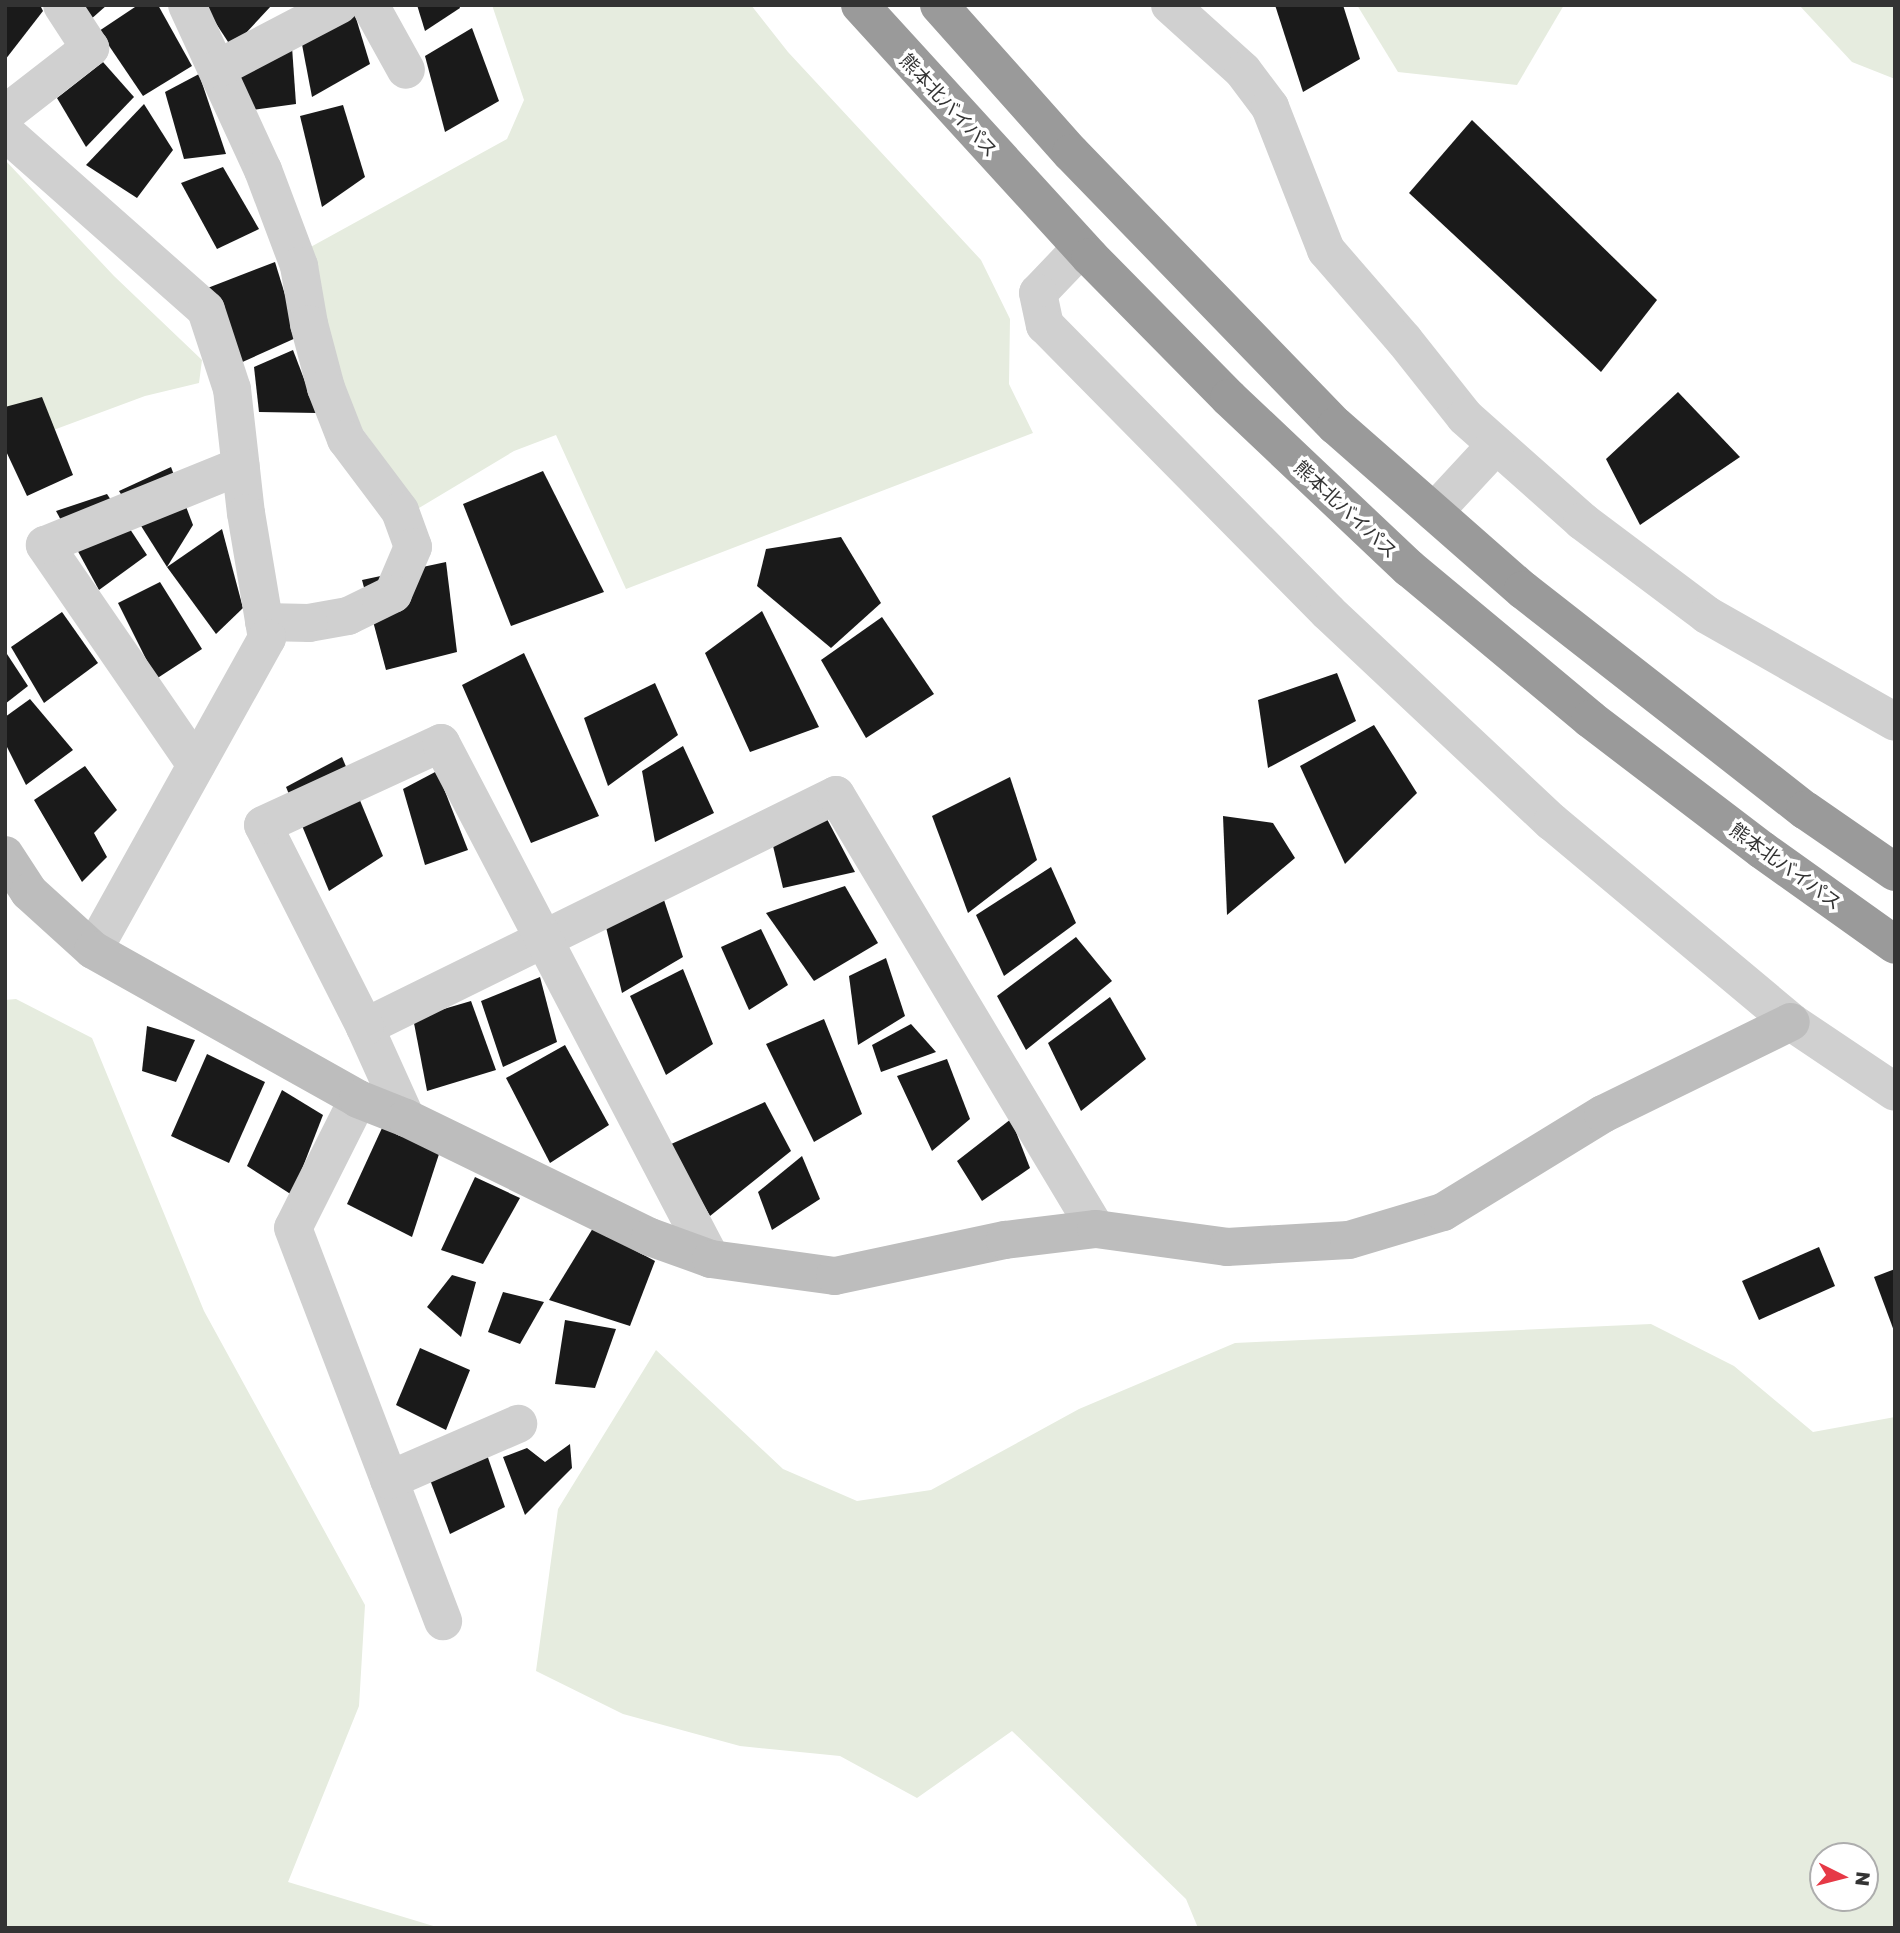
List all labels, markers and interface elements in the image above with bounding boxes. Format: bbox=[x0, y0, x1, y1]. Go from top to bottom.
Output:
street label: 熊本北バイパス bbox=[895, 49, 1003, 161]
street label: 熊本北バイパス bbox=[1290, 455, 1402, 563]
street label: 熊本北バイパス bbox=[1725, 818, 1847, 914]
north arrow bbox=[1809, 1842, 1879, 1912]
text: N bbox=[1851, 1871, 1876, 1887]

